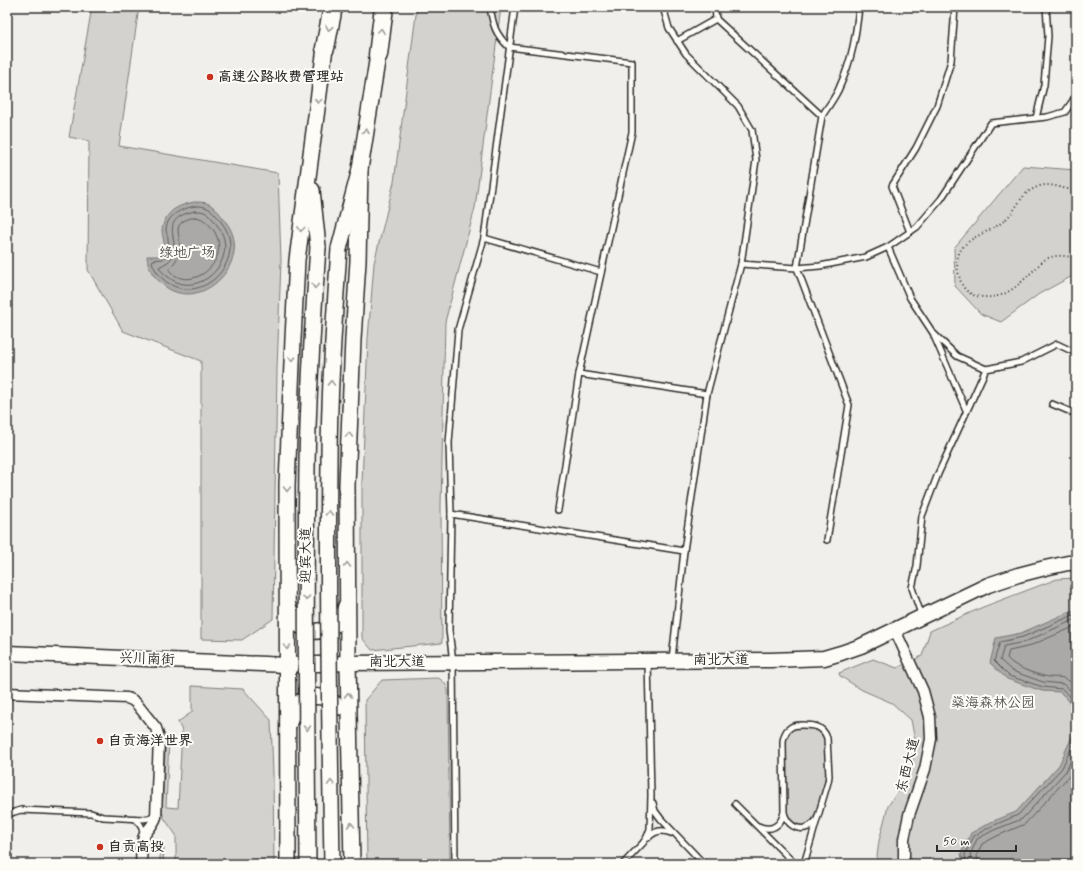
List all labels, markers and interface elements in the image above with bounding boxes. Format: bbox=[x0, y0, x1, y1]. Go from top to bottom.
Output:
one-way arrow bbox=[325, 25, 334, 31]
one-way arrow bbox=[376, 28, 385, 34]
place label: 高速公路收费管理站 bbox=[218, 68, 344, 86]
marker: 高速公路收费管理站 bbox=[205, 72, 215, 82]
one-way arrow bbox=[314, 98, 323, 104]
one-way arrow bbox=[361, 128, 370, 134]
one-way arrow bbox=[297, 226, 306, 232]
park label: 绿地广场 bbox=[159, 244, 215, 262]
one-way arrow bbox=[311, 283, 320, 289]
one-way arrow bbox=[288, 356, 296, 362]
one-way arrow bbox=[327, 380, 336, 386]
one-way arrow bbox=[345, 432, 353, 438]
one-way arrow bbox=[283, 486, 291, 492]
one-way arrow bbox=[325, 510, 333, 516]
street label: 迎宾大道 bbox=[297, 527, 315, 583]
one-way arrow bbox=[343, 562, 351, 568]
one-way arrow bbox=[302, 595, 310, 601]
one-way arrow bbox=[283, 644, 291, 650]
street label: 兴川南街 bbox=[119, 649, 175, 669]
street label: 南北大道 bbox=[693, 651, 749, 669]
street label: 南北大道 bbox=[369, 653, 425, 671]
one-way arrow bbox=[344, 692, 352, 698]
park label: 燊海森林公园 bbox=[951, 694, 1035, 712]
one-way arrow bbox=[303, 725, 311, 731]
place label: 自贡海洋世界 bbox=[108, 732, 192, 750]
marker: 自贡海洋世界 bbox=[95, 736, 105, 746]
street label: 东西大道 bbox=[892, 736, 924, 794]
one-way arrow bbox=[327, 780, 335, 786]
one-way arrow bbox=[347, 822, 355, 828]
scale bar bbox=[937, 827, 1016, 853]
text: 50 m bbox=[943, 834, 970, 850]
place label: 自贡高投 bbox=[108, 838, 164, 856]
marker: 自贡高投 bbox=[95, 842, 105, 852]

